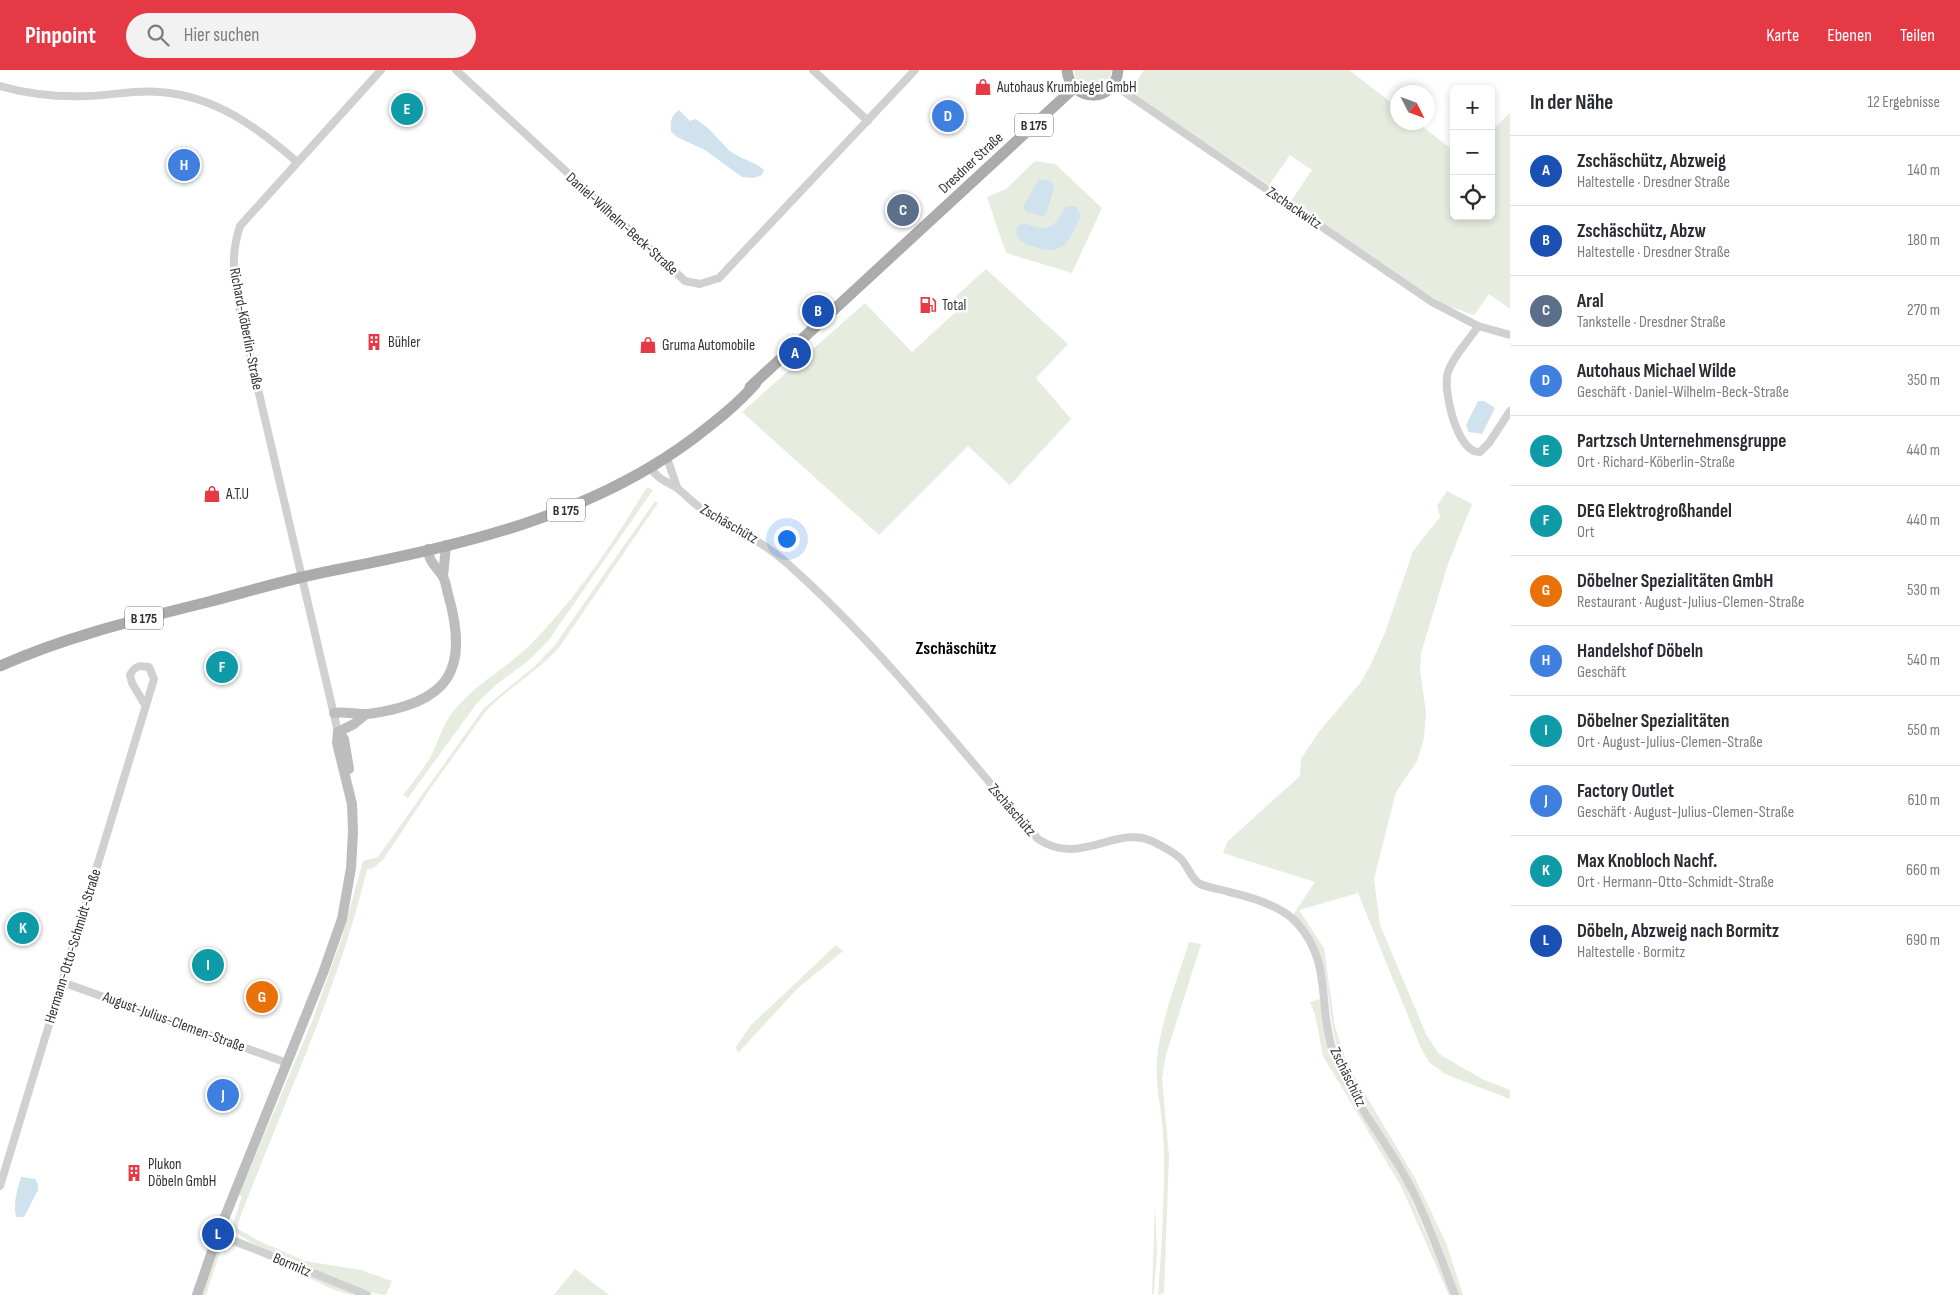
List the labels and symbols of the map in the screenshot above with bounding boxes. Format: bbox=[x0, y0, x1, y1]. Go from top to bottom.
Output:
shop icon: Autohaus Krumbiegel GmbH bbox=[973, 77, 993, 97]
place label: Autohaus Krumbiegel GmbH bbox=[996, 78, 1137, 97]
north arrow bbox=[1390, 85, 1435, 130]
pin: E bbox=[391, 90, 423, 128]
pin: D bbox=[932, 97, 964, 135]
road number: B 175 bbox=[1015, 114, 1053, 136]
street label: Dresdner Straße bbox=[935, 128, 1007, 198]
pin: H bbox=[168, 146, 200, 184]
street label: Daniel-Wilhelm-Beck-Straße bbox=[562, 168, 682, 280]
street label: Zschackwitz bbox=[1263, 183, 1326, 234]
pin: C bbox=[887, 191, 919, 229]
street label: Richard-Köberlin-Straße bbox=[225, 266, 267, 392]
pin: B bbox=[802, 292, 834, 330]
fuel station icon: Total bbox=[918, 295, 938, 315]
place label: Total bbox=[942, 296, 966, 315]
building icon: Bühler bbox=[364, 332, 384, 352]
place label: Bühler bbox=[388, 333, 421, 352]
pin: A bbox=[779, 334, 811, 372]
shop icon: Gruma Automobile bbox=[638, 335, 658, 355]
place label: Gruma Automobile bbox=[662, 336, 755, 355]
shop icon: A.T.U bbox=[202, 484, 222, 504]
place label: A.T.U bbox=[225, 485, 249, 504]
road number: B 175 bbox=[547, 498, 585, 522]
street label: Zschäschütz bbox=[697, 500, 762, 548]
your location bbox=[774, 526, 800, 552]
road number: B 175 bbox=[125, 606, 163, 630]
district label: Zschäschütz bbox=[916, 638, 997, 659]
pin: F bbox=[206, 648, 238, 686]
street label: Zschäschütz bbox=[984, 780, 1040, 841]
street label: Hermann-Otto-Schmidt-Straße bbox=[40, 867, 106, 1025]
pin: K bbox=[7, 909, 39, 947]
pin: I bbox=[192, 946, 224, 984]
pin: G bbox=[246, 978, 278, 1016]
street label: August-Julius-Clemen-Straße bbox=[99, 987, 248, 1057]
street label: Zschäschütz bbox=[1325, 1044, 1371, 1110]
pin: J bbox=[207, 1076, 239, 1114]
place label: Plukon Döbeln GmbH bbox=[148, 1155, 216, 1191]
building icon: Plukon Döbeln GmbH bbox=[124, 1163, 144, 1183]
pin: L bbox=[202, 1215, 234, 1253]
street label: Bormitz bbox=[270, 1248, 315, 1282]

